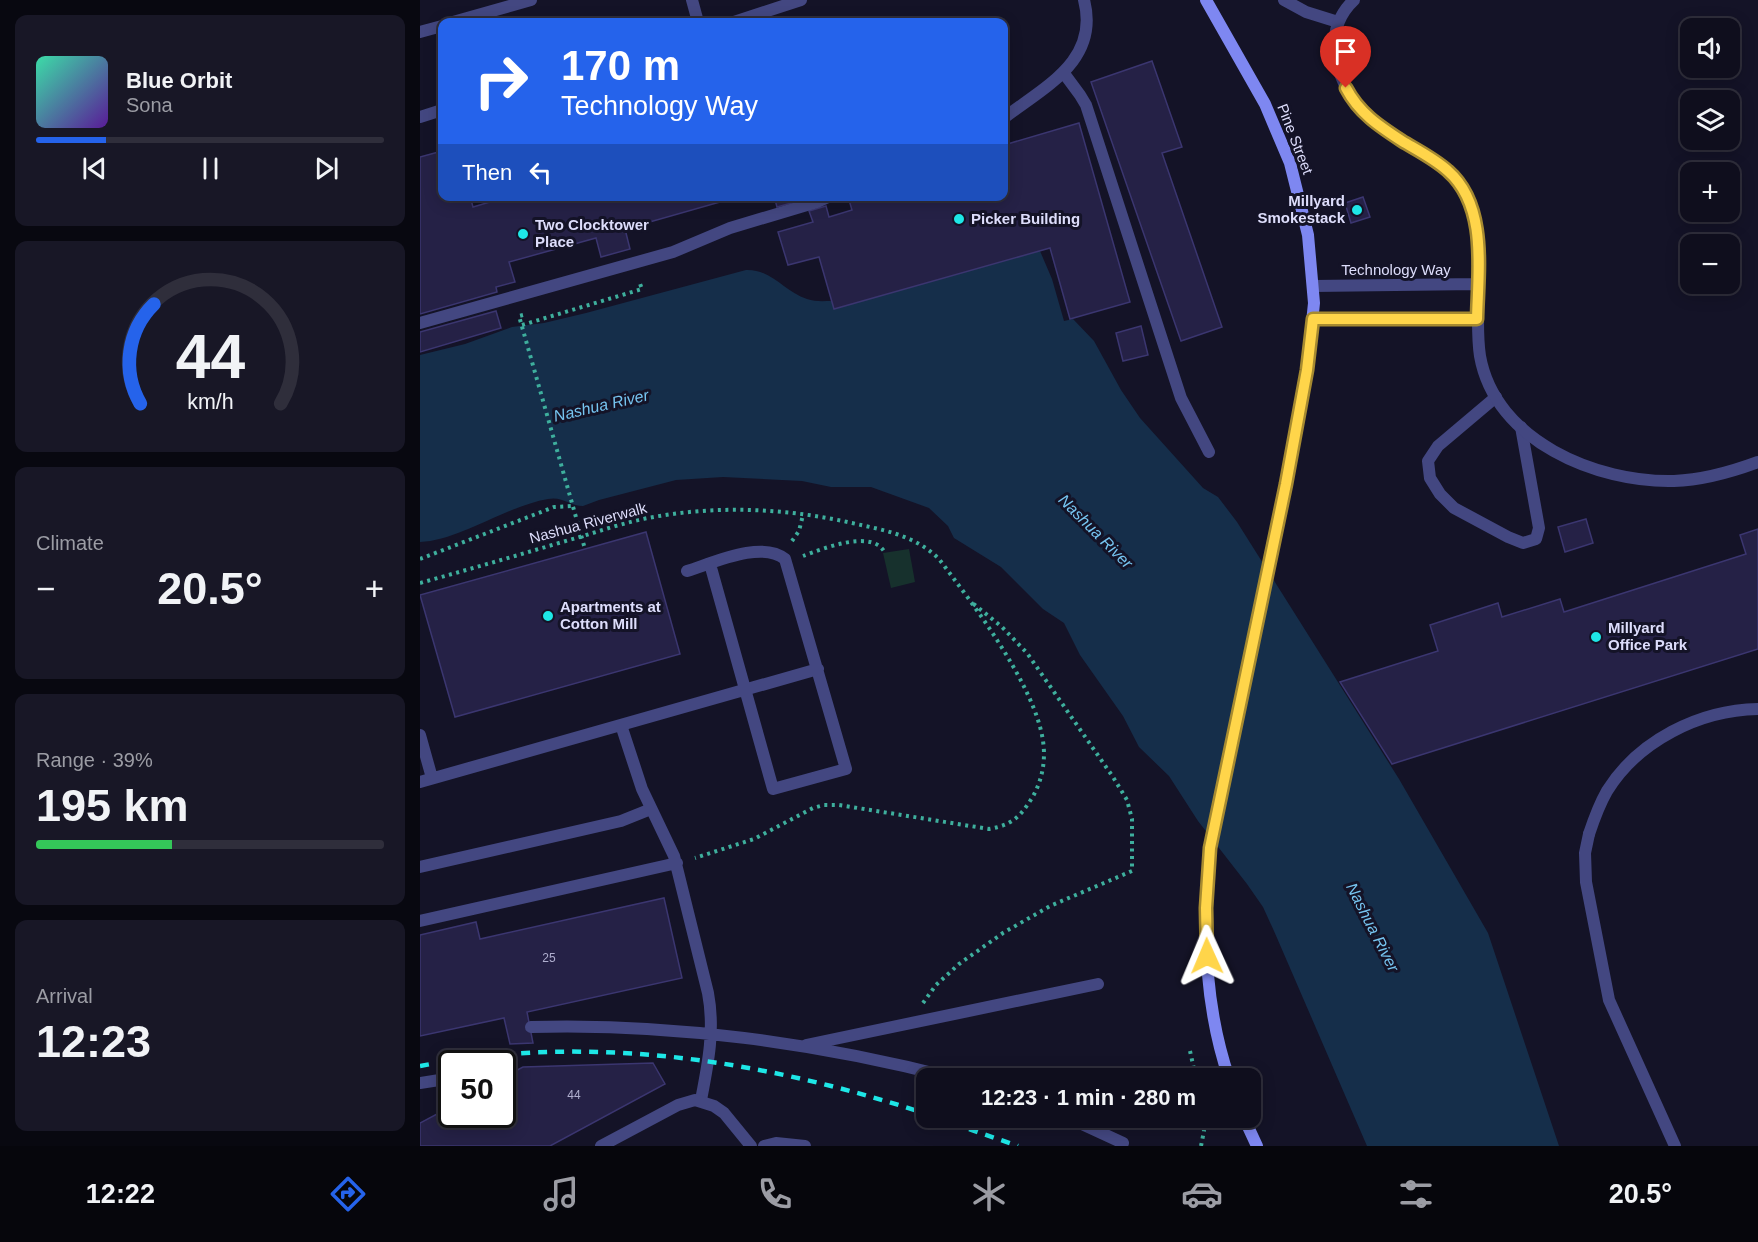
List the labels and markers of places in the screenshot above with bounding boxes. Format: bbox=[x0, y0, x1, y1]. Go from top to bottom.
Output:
pin bbox=[1320, 26, 1371, 88]
place label: Millyard Smokestack bbox=[1257, 192, 1346, 226]
marker: Millyard Smokestack bbox=[1350, 203, 1364, 217]
place label: Picker Building bbox=[971, 210, 1080, 227]
marker: Picker Building bbox=[952, 212, 966, 226]
place label: Two Clocktower Place bbox=[535, 216, 649, 250]
marker: Two Clocktower Place bbox=[516, 227, 530, 241]
place label: Apartments at Cotton Mill bbox=[560, 598, 661, 632]
marker: Apartments at Cotton Mill bbox=[541, 609, 555, 623]
place label: Millyard Office Park bbox=[1608, 619, 1688, 653]
marker: Millyard Office Park bbox=[1589, 630, 1603, 644]

